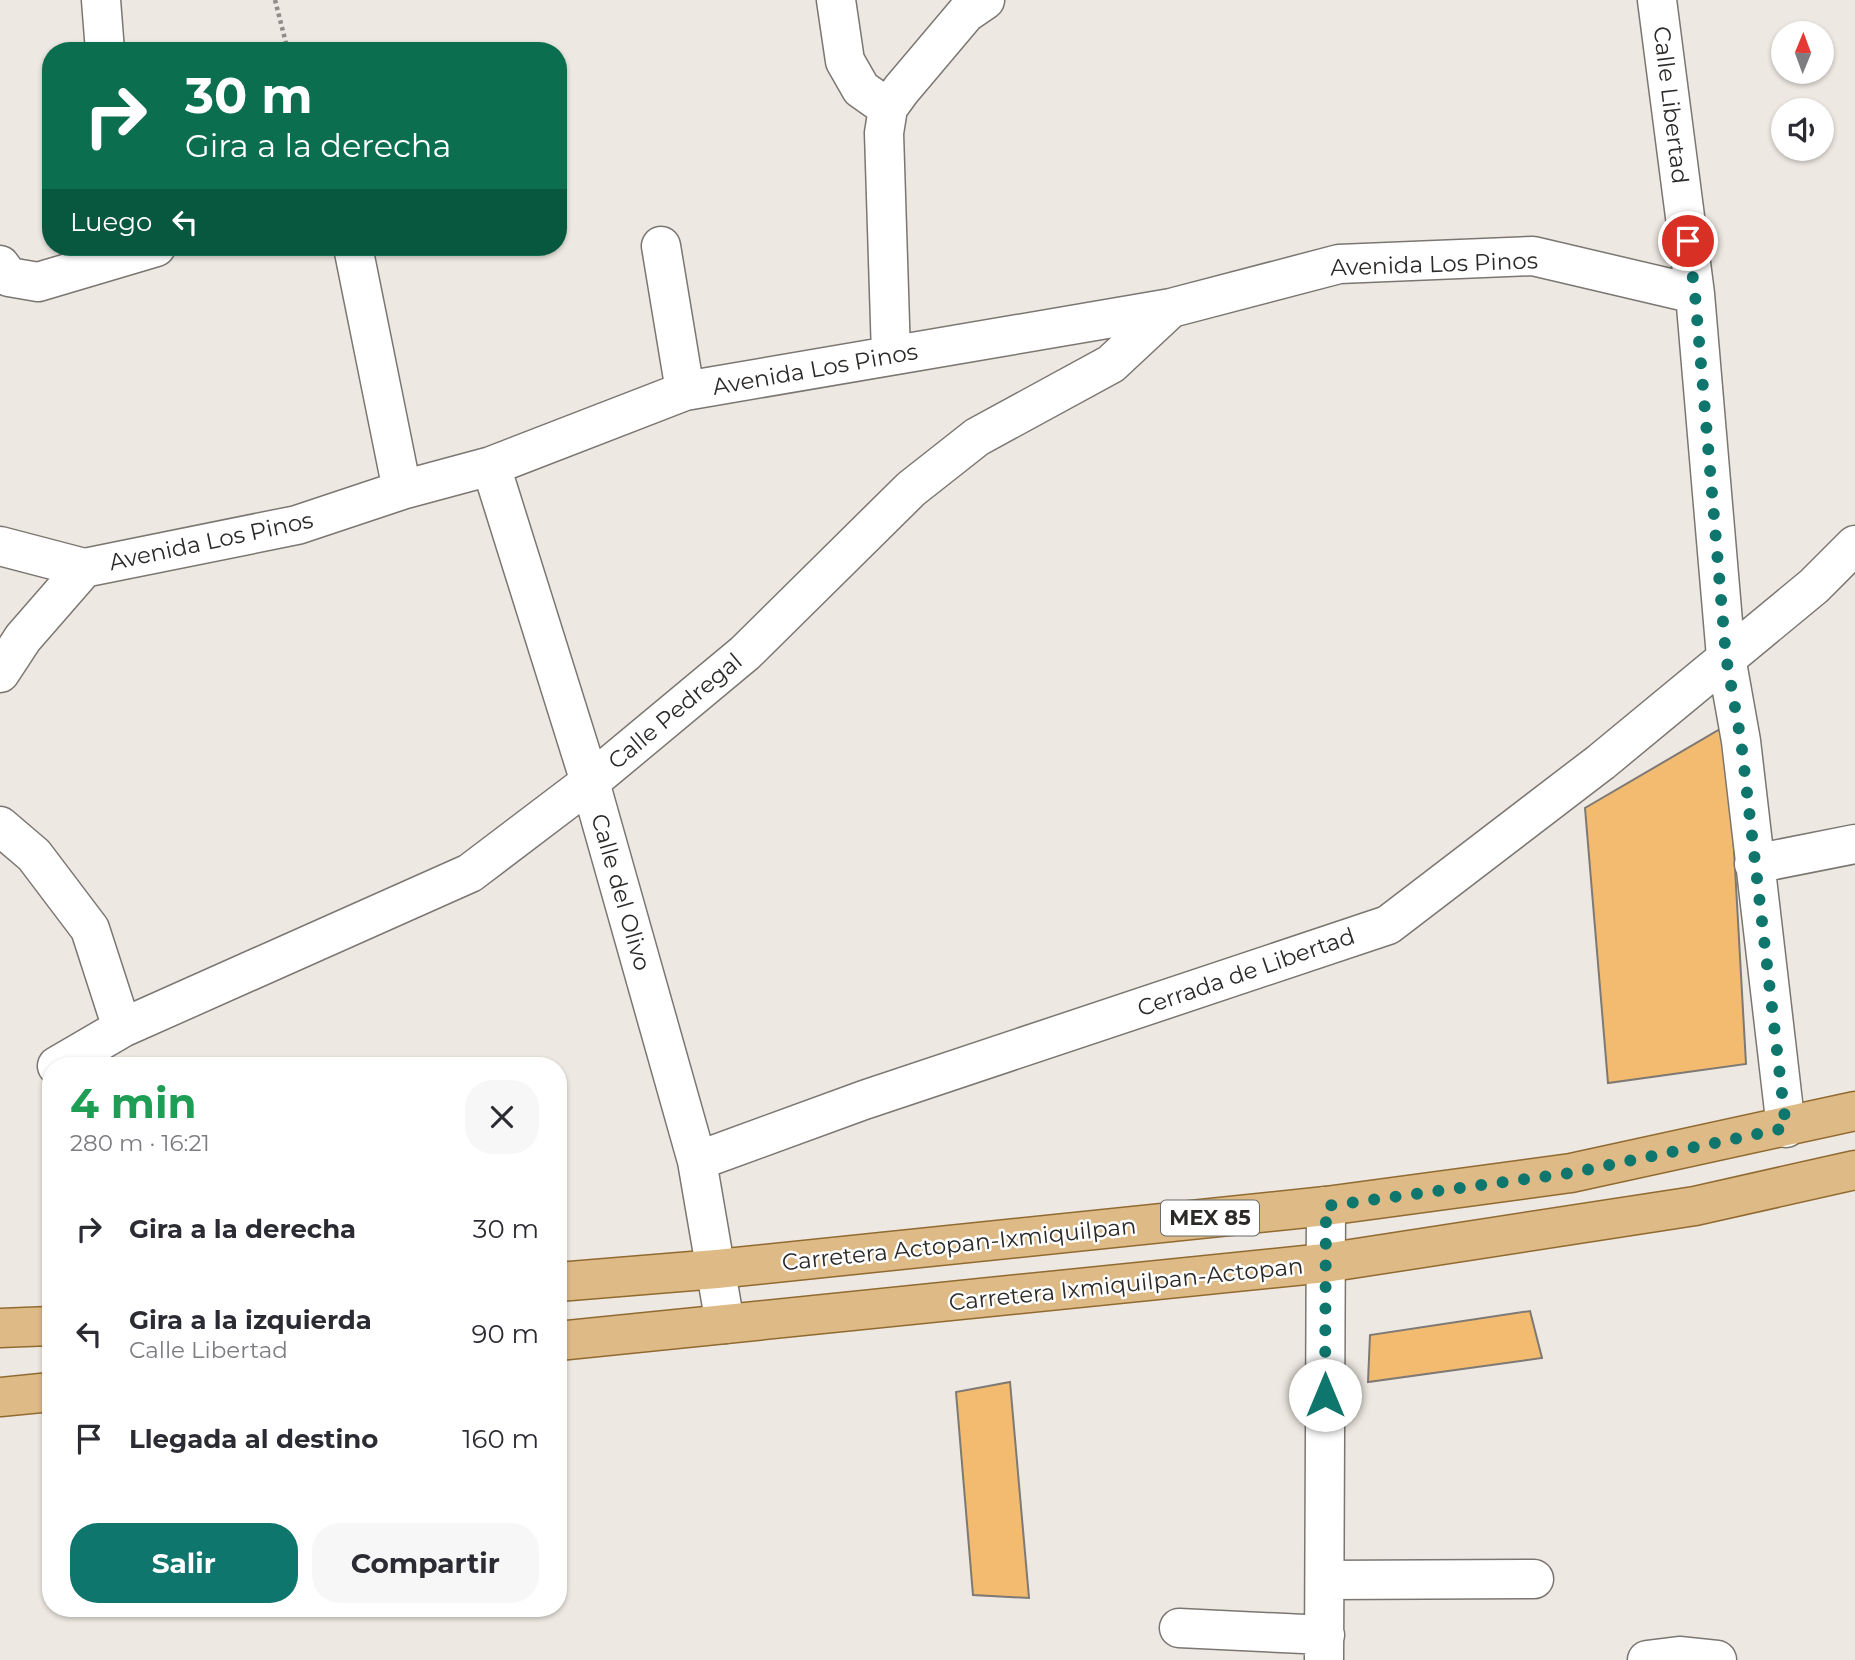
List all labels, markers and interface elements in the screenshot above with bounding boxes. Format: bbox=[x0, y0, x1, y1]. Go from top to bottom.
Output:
north arrow bbox=[1771, 21, 1834, 84]
map controls bbox=[1771, 21, 1834, 161]
street label: Calle Libertad bbox=[1647, 24, 1695, 186]
text: 30 m bbox=[185, 66, 313, 125]
icon: right bbox=[70, 70, 161, 161]
button: sound bbox=[1771, 98, 1834, 161]
text: Gira a la derecha bbox=[185, 126, 451, 165]
icon: left bbox=[166, 203, 204, 241]
text: Luego bbox=[70, 206, 152, 238]
pin bbox=[1658, 211, 1718, 271]
icon: arrive bbox=[1669, 222, 1707, 260]
street label: Avenida Los Pinos bbox=[1330, 246, 1538, 282]
street label: Avenida Los Pinos bbox=[710, 337, 920, 401]
street label: Avenida Los Pinos bbox=[106, 506, 316, 576]
street label: Calle Pedregal bbox=[602, 647, 748, 775]
street label: Calle del Olivo bbox=[585, 810, 657, 974]
street label: Cerrada de Libertad bbox=[1134, 922, 1358, 1022]
text: 4 min bbox=[70, 1077, 197, 1129]
button: close bbox=[465, 1080, 539, 1154]
text: 280 m · 16:21 bbox=[70, 1129, 210, 1157]
road number: MEX 85 bbox=[1161, 1200, 1259, 1236]
icon: right bbox=[70, 1210, 108, 1248]
street label: Carretera Actopan-Ixmiquilpan bbox=[780, 1211, 1138, 1277]
text: Gira a la derecha bbox=[129, 1213, 356, 1245]
text: 30 m bbox=[473, 1213, 539, 1245]
street label: Carretera Ixmiquilpan-Actopan bbox=[948, 1251, 1304, 1317]
text: Gira a la izquierda bbox=[129, 1304, 372, 1336]
icon: left bbox=[70, 1315, 108, 1353]
text: 90 m bbox=[472, 1318, 539, 1350]
text: Calle Libertad bbox=[129, 1336, 288, 1364]
position arrow bbox=[1288, 1358, 1362, 1432]
icon: arrive bbox=[70, 1420, 108, 1458]
text: Llegada al destino bbox=[129, 1423, 378, 1455]
text: 160 m bbox=[462, 1423, 539, 1455]
button: Salir bbox=[70, 1523, 298, 1603]
button: Compartir bbox=[312, 1523, 539, 1603]

